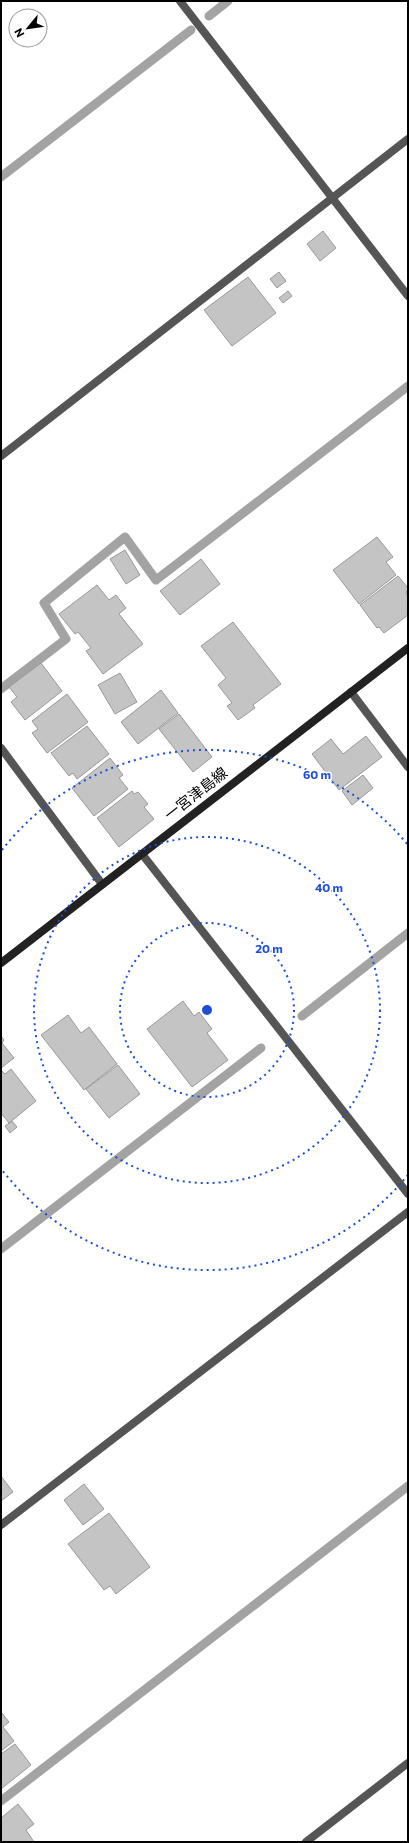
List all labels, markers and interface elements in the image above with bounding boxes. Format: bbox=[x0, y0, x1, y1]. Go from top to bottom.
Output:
north arrow bbox=[8, 8, 48, 48]
text: N bbox=[11, 26, 27, 40]
street label: 一宮津島線 bbox=[160, 763, 230, 823]
text: 60 m bbox=[303, 767, 331, 781]
text: 40 m bbox=[315, 880, 343, 894]
text: 20 m bbox=[255, 941, 283, 955]
centre of rings bbox=[200, 1003, 214, 1017]

